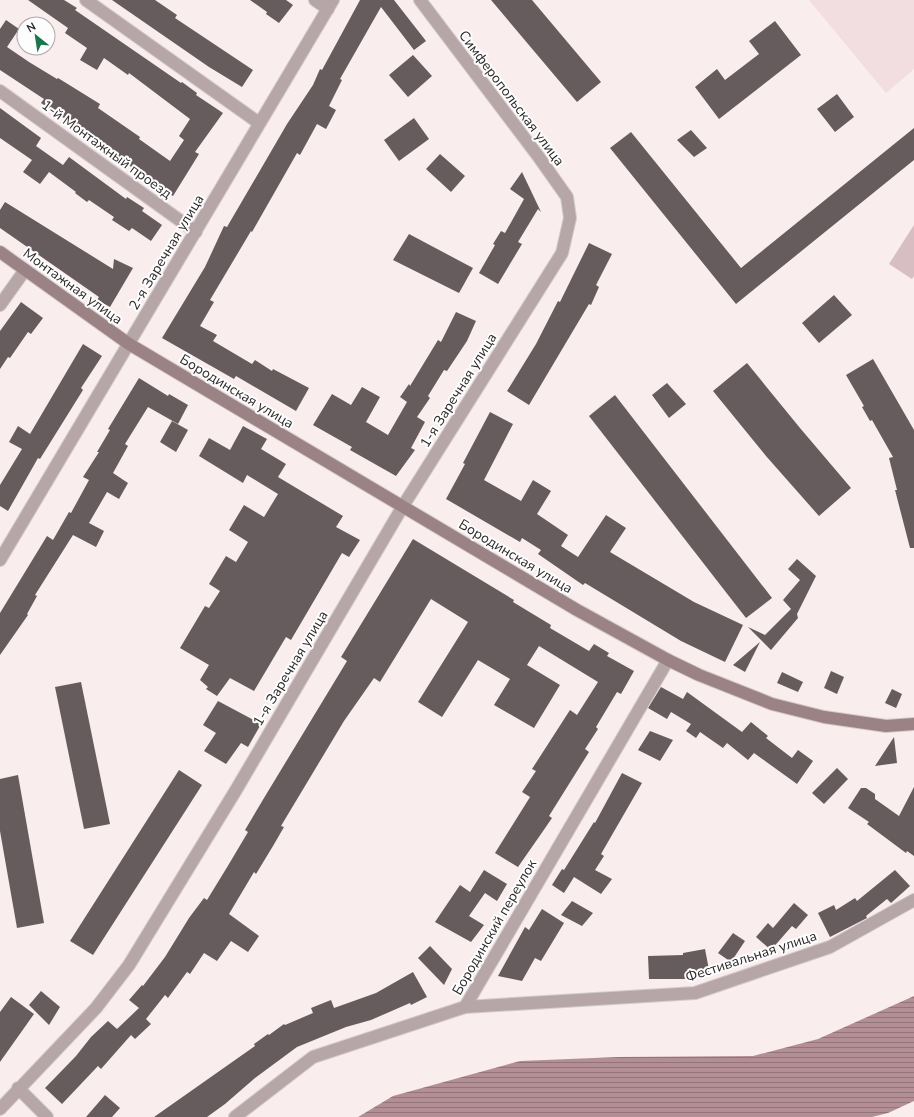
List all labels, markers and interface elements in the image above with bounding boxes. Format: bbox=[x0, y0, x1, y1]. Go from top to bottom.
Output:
north arrow bbox=[16, 16, 56, 56]
text: N bbox=[24, 19, 39, 36]
street label: Симферопольская улица bbox=[454, 27, 569, 170]
street label: 1-й Монтажный проезд bbox=[38, 96, 176, 203]
street label: 2-я Заречная улица bbox=[124, 191, 208, 314]
street label: Монтажная улица bbox=[19, 244, 126, 329]
street label: 1-я Заречная улица bbox=[416, 329, 501, 451]
street label: Бородинская улица bbox=[176, 350, 297, 433]
street label: Бородинская улица bbox=[455, 515, 576, 598]
street label: 1-я Заречная улица bbox=[248, 607, 332, 730]
street label: Бородинский переулок bbox=[448, 855, 541, 999]
street label: Фестивальная улица bbox=[683, 926, 819, 987]

